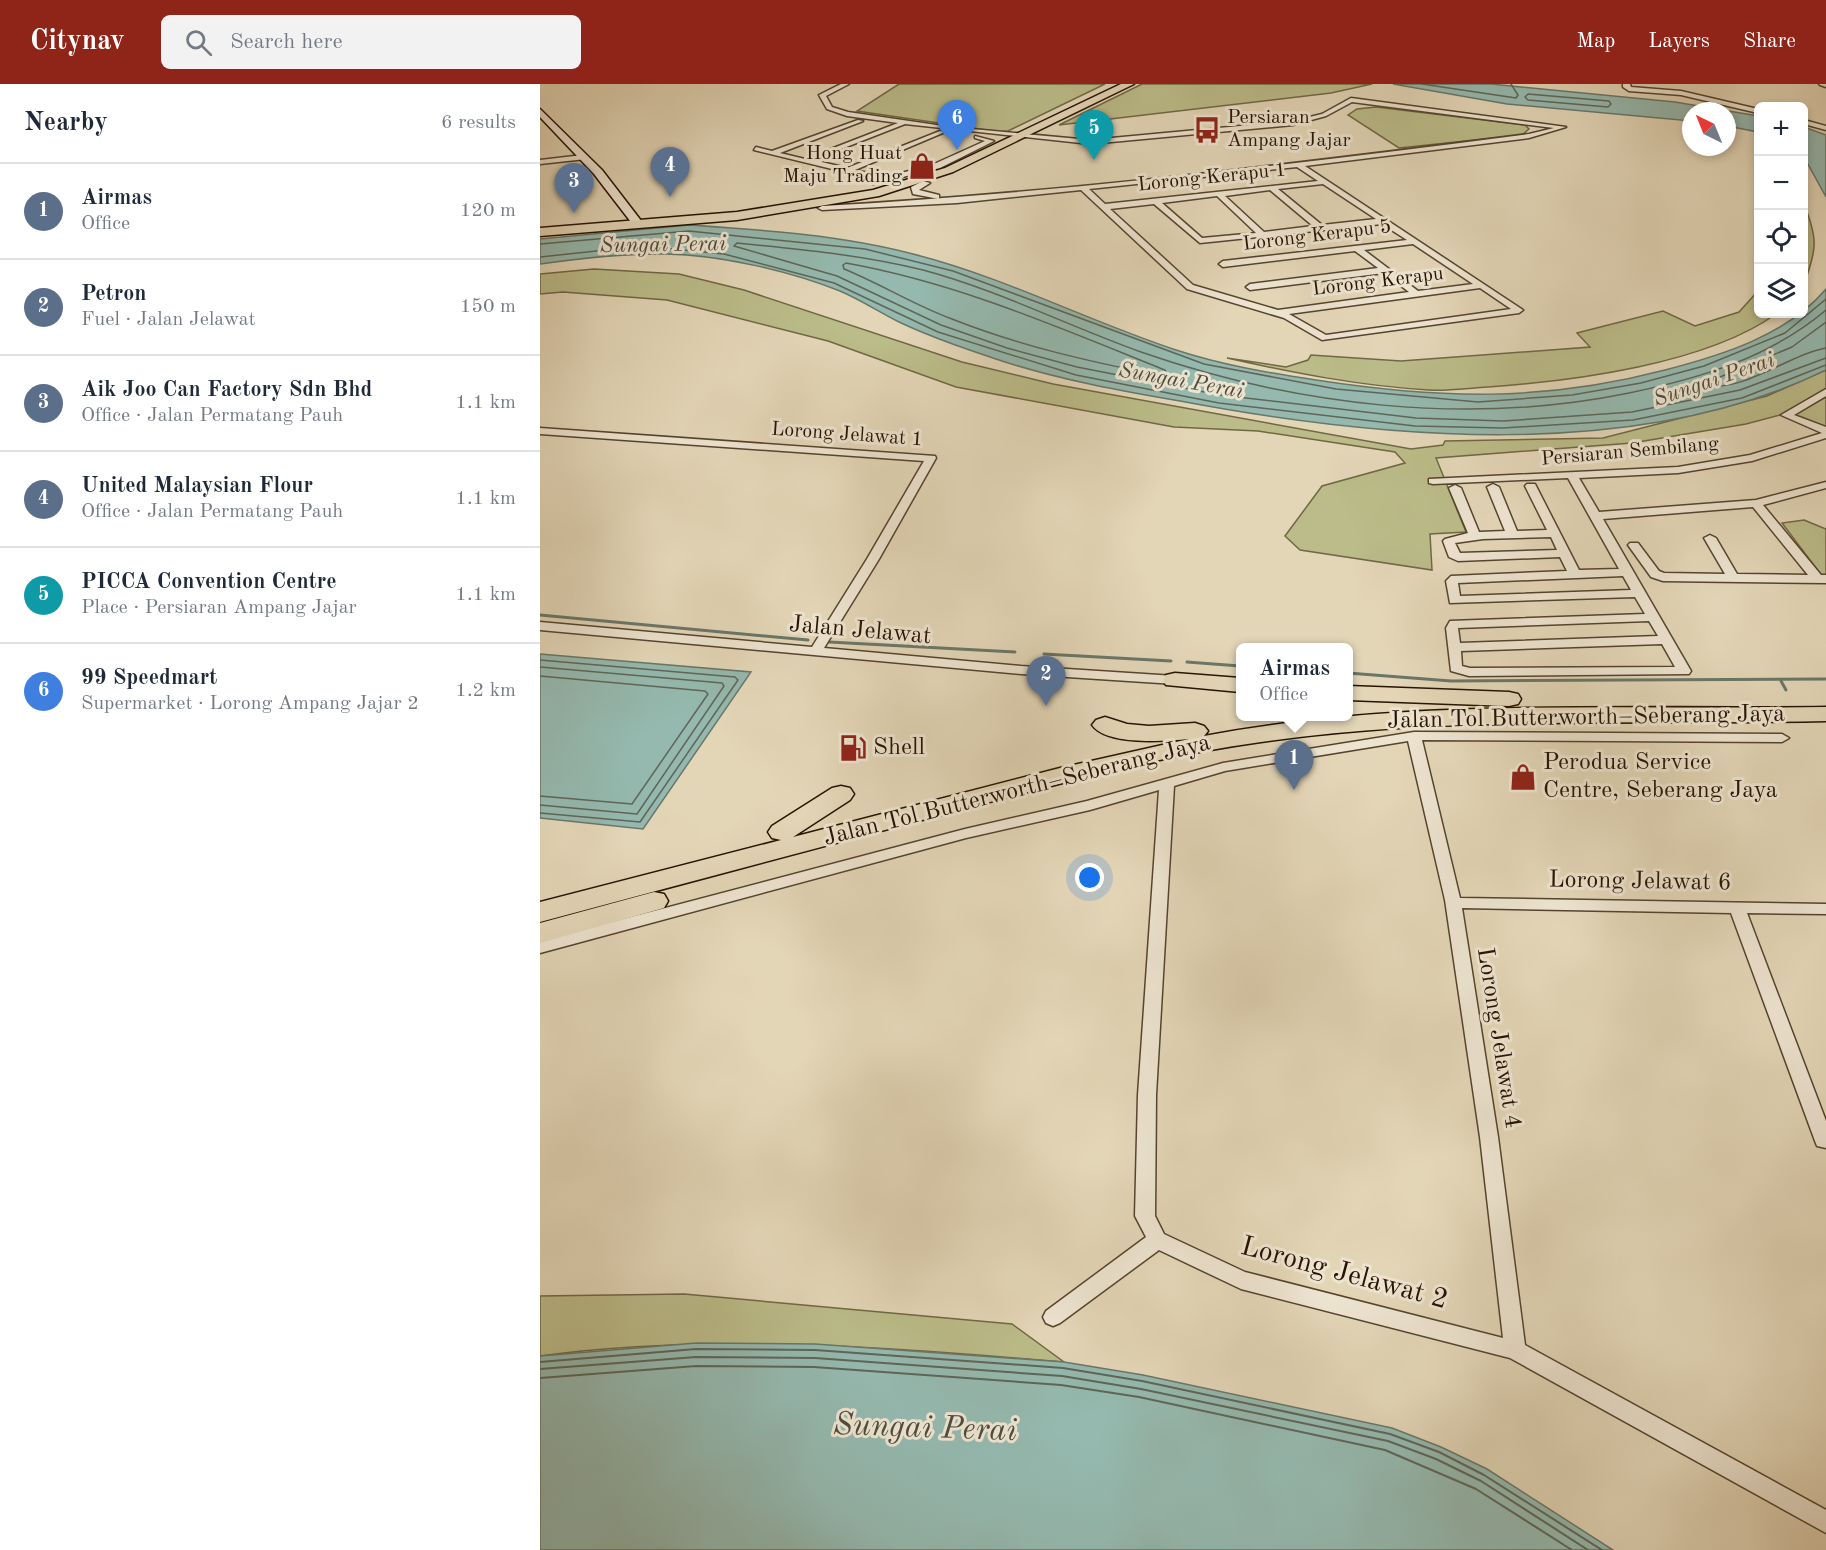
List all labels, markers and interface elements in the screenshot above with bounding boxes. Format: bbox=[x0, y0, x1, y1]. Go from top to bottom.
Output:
search box bbox=[161, 15, 581, 69]
icon: search bbox=[182, 26, 215, 59]
text: Citynav bbox=[30, 28, 125, 56]
text: Search here bbox=[230, 31, 343, 53]
text: Map bbox=[1576, 31, 1615, 52]
text: Layers bbox=[1648, 31, 1710, 52]
text: Share bbox=[1743, 31, 1796, 52]
pin: 6 bbox=[938, 100, 976, 150]
north arrow bbox=[1682, 102, 1736, 156]
map controls bbox=[1754, 102, 1808, 318]
button: + bbox=[1754, 102, 1808, 156]
place label: Persiaran Ampang Jajar bbox=[1227, 108, 1351, 151]
text: Nearby bbox=[24, 110, 108, 136]
pin: 5 bbox=[1074, 110, 1114, 160]
text: 6 results bbox=[441, 113, 516, 133]
bus stop icon: Persiaran Ampang Jajar bbox=[1192, 115, 1222, 145]
place label: Hong Huat Maju Trading bbox=[783, 144, 902, 187]
pin: 4 bbox=[650, 147, 690, 197]
shop icon: Hong Huat Maju Trading bbox=[907, 151, 937, 181]
button: − bbox=[1754, 156, 1808, 210]
street label: Lorong Kerapu 1 bbox=[1137, 160, 1287, 196]
pin: 3 bbox=[555, 164, 594, 213]
text: Airmas bbox=[81, 187, 152, 209]
text: 1 bbox=[38, 201, 49, 221]
text: 120 m bbox=[460, 201, 516, 221]
button: locate bbox=[1754, 210, 1808, 264]
text: Office bbox=[81, 214, 130, 234]
street label: Lorong Kerapu 5 bbox=[1242, 217, 1392, 255]
water label: Sungai Perai bbox=[599, 233, 727, 257]
street label: Lorong Kerapu bbox=[1311, 264, 1445, 300]
button: layers bbox=[1754, 264, 1808, 318]
text: Petron bbox=[81, 283, 147, 305]
text: 2 bbox=[38, 297, 49, 317]
text: 150 m bbox=[460, 297, 516, 317]
text: Fuel · Jalan Jelawat bbox=[81, 310, 256, 330]
water label: Sungai Perai bbox=[1651, 349, 1778, 411]
water label: Sungai Perai bbox=[1117, 359, 1246, 403]
text: Aik Joo Can Factory Sdn Bhd bbox=[81, 379, 372, 401]
text: 3 bbox=[38, 393, 49, 413]
text: 1.1 km bbox=[455, 393, 516, 413]
text: Office · Jalan Permatang Pauh bbox=[81, 406, 343, 426]
street label: Lorong Jelawat 1 bbox=[770, 420, 924, 450]
street label: Persiaran Sembilang bbox=[1540, 434, 1720, 470]
text: United Malaysian Flour bbox=[81, 475, 313, 497]
text: 4 bbox=[38, 489, 49, 509]
text: 1.1 km bbox=[455, 489, 516, 509]
text: Office · Jalan Permatang Pauh bbox=[81, 502, 343, 522]
text: PICCA Convention Centre bbox=[81, 571, 337, 593]
text: 5 bbox=[38, 585, 49, 605]
text: 1.1 km bbox=[455, 585, 516, 605]
text: Place · Persiaran Ampang Jajar bbox=[81, 598, 357, 618]
street label: Jalan Jelawat bbox=[788, 613, 932, 649]
popup bbox=[1236, 643, 1353, 721]
pin: 2 bbox=[1026, 656, 1066, 706]
text: Airmas bbox=[1259, 658, 1330, 680]
text: 99 Speedmart bbox=[81, 667, 217, 689]
text: 6 bbox=[38, 681, 49, 701]
text: 1.2 km bbox=[455, 681, 516, 701]
text: Office bbox=[1259, 685, 1308, 705]
text: Supermarket · Lorong Ampang Jajar 2 bbox=[81, 694, 419, 714]
street label: Jalan Tol Butterworth–Seberang Jaya bbox=[1387, 703, 1785, 733]
street label: Jalan Tol Butterworth–Seberang Jaya bbox=[821, 731, 1213, 851]
fuel station icon: Shell bbox=[838, 733, 868, 763]
place label: Shell bbox=[873, 736, 925, 760]
pin: 1 bbox=[1274, 740, 1314, 790]
place label: Perodua Service Centre, Seberang Jaya bbox=[1543, 751, 1778, 803]
shop icon: Perodua Service Centre, Seberang Jaya bbox=[1508, 762, 1538, 792]
your location bbox=[1075, 863, 1104, 892]
street label: Lorong Jelawat 6 bbox=[1548, 868, 1732, 896]
street label: Lorong Jelawat 4 bbox=[1472, 946, 1524, 1130]
street label: Lorong Jelawat 2 bbox=[1237, 1233, 1451, 1315]
water label: Sungai Perai bbox=[832, 1410, 1018, 1448]

